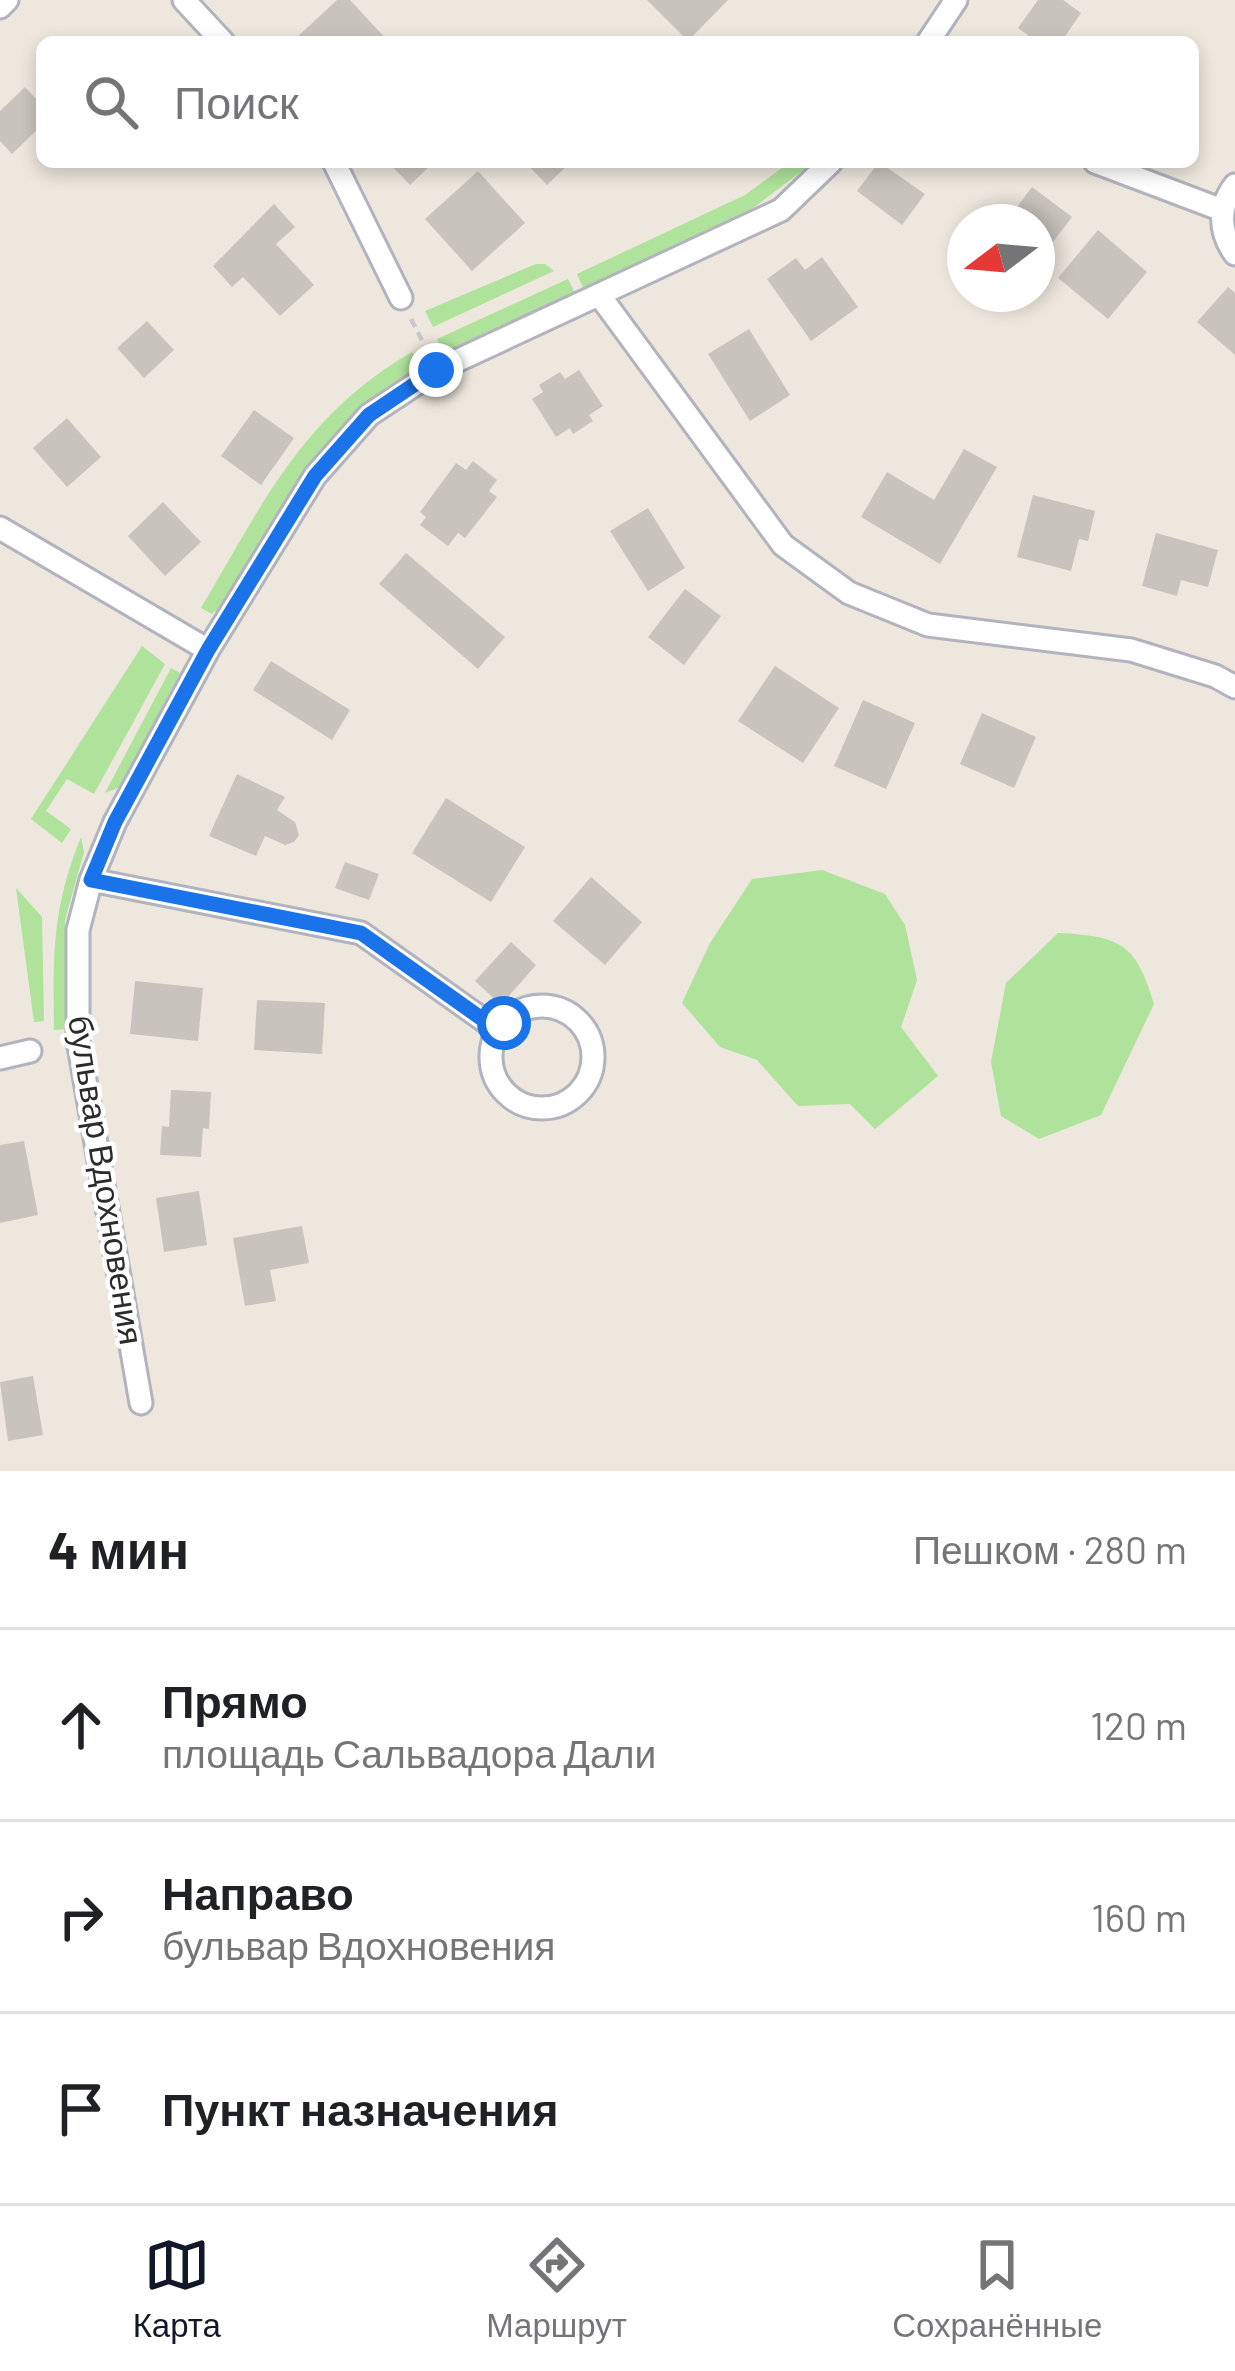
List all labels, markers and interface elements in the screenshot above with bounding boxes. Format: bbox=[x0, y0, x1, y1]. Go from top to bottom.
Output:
search box bbox=[36, 36, 1199, 168]
icon: search bbox=[78, 69, 144, 135]
text: Поиск bbox=[174, 74, 299, 128]
north arrow bbox=[947, 204, 1055, 312]
route end bbox=[409, 343, 463, 397]
route start bbox=[477, 996, 531, 1050]
street label: бульвар Вдохновения bbox=[61, 1012, 153, 1347]
text: 4 мин bbox=[48, 1518, 189, 1579]
text: Пешком · 280 m bbox=[913, 1525, 1187, 1572]
text: Прямо bbox=[162, 1673, 308, 1727]
icon: ahead bbox=[48, 1692, 114, 1758]
text: 120 m bbox=[1090, 1701, 1187, 1748]
text: площадь Сальвадора Дали bbox=[162, 1729, 656, 1776]
text: Направо bbox=[162, 1865, 354, 1919]
icon: right bbox=[48, 1884, 114, 1950]
text: 160 m bbox=[1091, 1893, 1187, 1940]
text: бульвар Вдохновения bbox=[162, 1921, 555, 1968]
icon: arrive bbox=[48, 2076, 114, 2142]
text: Пункт назначения bbox=[162, 2081, 559, 2135]
tab: Карта bbox=[133, 2232, 221, 2345]
tab: Маршрут bbox=[486, 2232, 627, 2345]
tab: Сохранённые bbox=[892, 2232, 1102, 2345]

